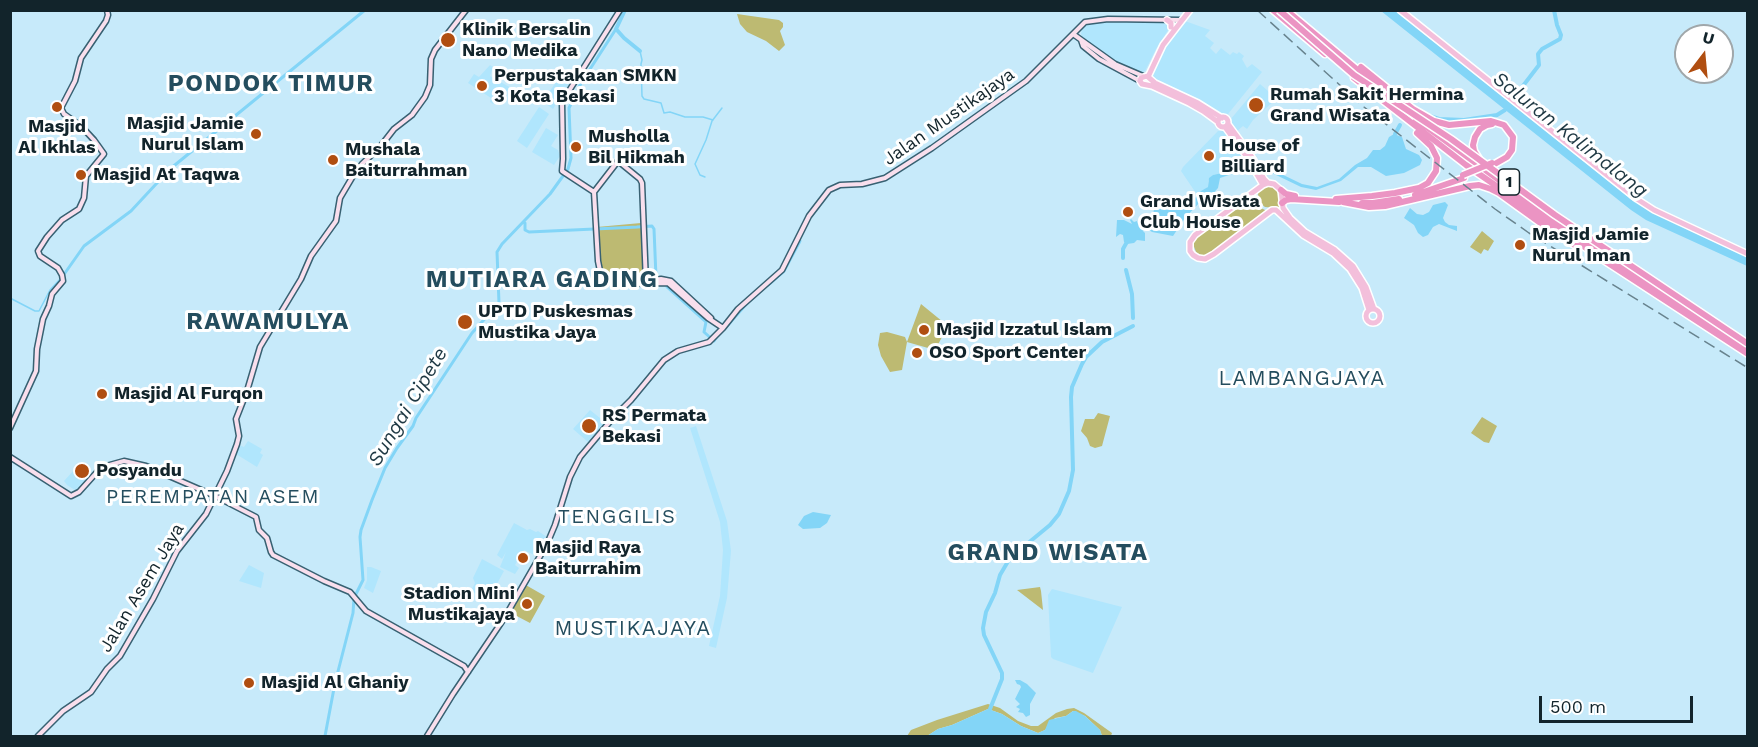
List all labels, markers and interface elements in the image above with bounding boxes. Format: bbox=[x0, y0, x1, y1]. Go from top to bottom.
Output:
place label: Klinik Bersalin Nano Medika bbox=[462, 19, 591, 62]
north arrow bbox=[1674, 24, 1734, 84]
text: U bbox=[1700, 27, 1717, 49]
marker: Klinik Bersalin Nano Medika bbox=[439, 31, 457, 49]
street label: Jalan Mustikajaya bbox=[879, 64, 1019, 170]
place label: Perpustakaan SMKN 3 Kota Bekasi bbox=[494, 65, 677, 107]
water label: Saluran Kalimalang bbox=[1488, 67, 1652, 203]
district label: PONDOK TIMUR bbox=[168, 70, 374, 98]
marker: Perpustakaan SMKN 3 Kota Bekasi bbox=[475, 79, 489, 93]
place label: Rumah Sakit Hermina Grand Wisata bbox=[1270, 84, 1464, 127]
marker: Rumah Sakit Hermina Grand Wisata bbox=[1247, 96, 1265, 114]
marker: Masjid Al Ikhlas bbox=[50, 100, 64, 114]
place label: Masjid Jamie Nurul Islam bbox=[127, 113, 244, 156]
place label: Masjid Al Ikhlas bbox=[18, 116, 96, 158]
place label: Musholla Bil Hikmah bbox=[588, 126, 685, 168]
marker: Masjid Jamie Nurul Islam bbox=[249, 127, 263, 141]
place label: House of Billiard bbox=[1221, 135, 1300, 178]
place label: Mushala Baiturrahman bbox=[345, 139, 467, 182]
marker: Musholla Bil Hikmah bbox=[569, 140, 583, 154]
marker: House of Billiard bbox=[1202, 149, 1216, 163]
marker: Mushala Baiturrahman bbox=[326, 153, 340, 167]
place label: Masjid At Taqwa bbox=[93, 164, 239, 186]
marker: Masjid At Taqwa bbox=[74, 168, 88, 182]
road number: 1 bbox=[1498, 169, 1520, 195]
place label: Grand Wisata Club House bbox=[1140, 191, 1260, 234]
marker: Grand Wisata Club House bbox=[1121, 205, 1135, 219]
place label: Masjid Jamie Nurul Iman bbox=[1532, 224, 1649, 266]
marker: Masjid Jamie Nurul Iman bbox=[1513, 238, 1527, 252]
district label: MUTIARA GADING bbox=[426, 266, 658, 294]
place label: UPTD Puskesmas Mustika Jaya bbox=[478, 301, 633, 344]
district label: RAWAMULYA bbox=[186, 308, 350, 336]
marker: UPTD Puskesmas Mustika Jaya bbox=[456, 313, 474, 331]
place label: Masjid Izzatul Islam bbox=[936, 319, 1112, 341]
marker: Masjid Izzatul Islam bbox=[917, 323, 931, 337]
place label: OSO Sport Center bbox=[929, 342, 1086, 364]
water label: Sungai Cipete bbox=[363, 343, 453, 471]
marker: OSO Sport Center bbox=[910, 346, 924, 360]
district label: LAMBANGJAYA bbox=[1218, 366, 1386, 392]
place label: Masjid Al Furqon bbox=[114, 383, 263, 405]
marker: Masjid Al Furqon bbox=[95, 387, 109, 401]
place label: RS Permata Bekasi bbox=[602, 405, 707, 448]
marker: RS Permata Bekasi bbox=[580, 417, 598, 435]
place label: Posyandu bbox=[96, 460, 182, 482]
marker: Posyandu bbox=[73, 462, 91, 480]
district label: PEREMPATAN ASEM bbox=[106, 485, 320, 509]
district label: TENGGILIS bbox=[558, 505, 676, 529]
street label: Jalan Asem Jaya bbox=[95, 520, 189, 656]
place label: Masjid Raya Baiturrahim bbox=[535, 537, 641, 580]
district label: GRAND WISATA bbox=[947, 539, 1149, 567]
marker: Masjid Raya Baiturrahim bbox=[516, 551, 530, 565]
place label: Stadion Mini Mustikajaya bbox=[403, 583, 515, 626]
marker: Stadion Mini Mustikajaya bbox=[520, 597, 534, 611]
district label: MUSTIKAJAYA bbox=[554, 616, 712, 642]
place label: Masjid Al Ghaniy bbox=[261, 672, 409, 694]
marker: Masjid Al Ghaniy bbox=[242, 676, 256, 690]
scale bar bbox=[1542, 684, 1696, 722]
text: 500 m bbox=[1550, 696, 1606, 717]

